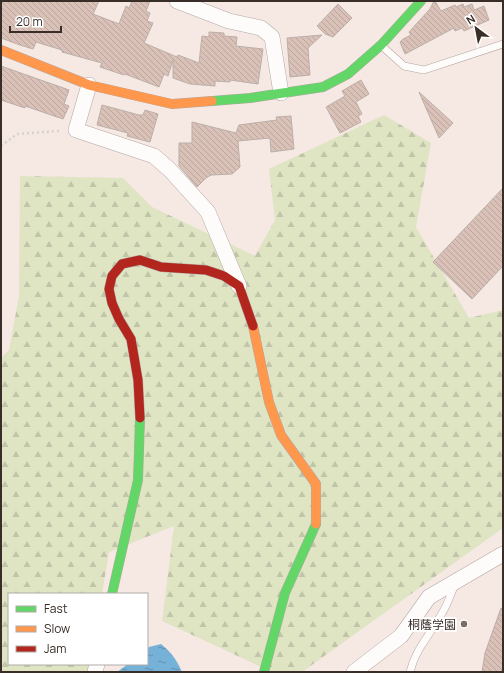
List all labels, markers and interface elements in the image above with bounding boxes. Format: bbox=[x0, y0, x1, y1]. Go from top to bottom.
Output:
scale bar bbox=[10, 8, 61, 34]
north arrow bbox=[456, 8, 496, 48]
text: N bbox=[463, 11, 478, 28]
text: 20 m bbox=[16, 13, 43, 30]
legend bbox=[8, 593, 148, 665]
text: Fast bbox=[44, 600, 68, 617]
place label: 桐蔭学園 bbox=[408, 616, 456, 633]
marker: 桐蔭学園 bbox=[459, 619, 469, 629]
text: Slow bbox=[44, 620, 70, 637]
text: Jam bbox=[44, 640, 66, 657]

